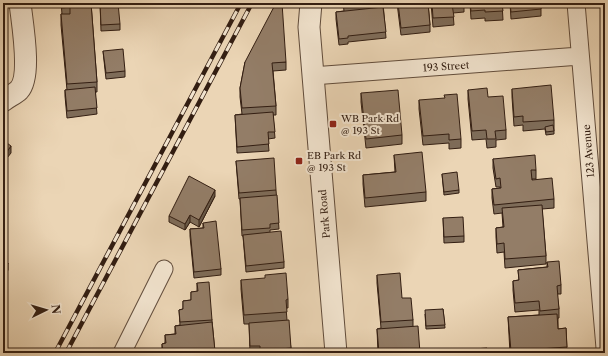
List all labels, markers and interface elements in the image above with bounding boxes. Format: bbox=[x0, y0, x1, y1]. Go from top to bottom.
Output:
street label: 193 Street bbox=[422, 58, 470, 75]
place label: WB Park Rd @ 193 St bbox=[340, 112, 399, 137]
marker: WB Park Rd @ 193 St bbox=[328, 119, 338, 129]
street label: 123 Avenue bbox=[580, 123, 597, 178]
place label: EB Park Rd @ 193 St bbox=[307, 149, 361, 174]
marker: EB Park Rd @ 193 St bbox=[294, 156, 304, 166]
street label: Park Road bbox=[316, 189, 333, 239]
north arrow bbox=[26, 290, 66, 330]
text: N bbox=[49, 304, 63, 315]

